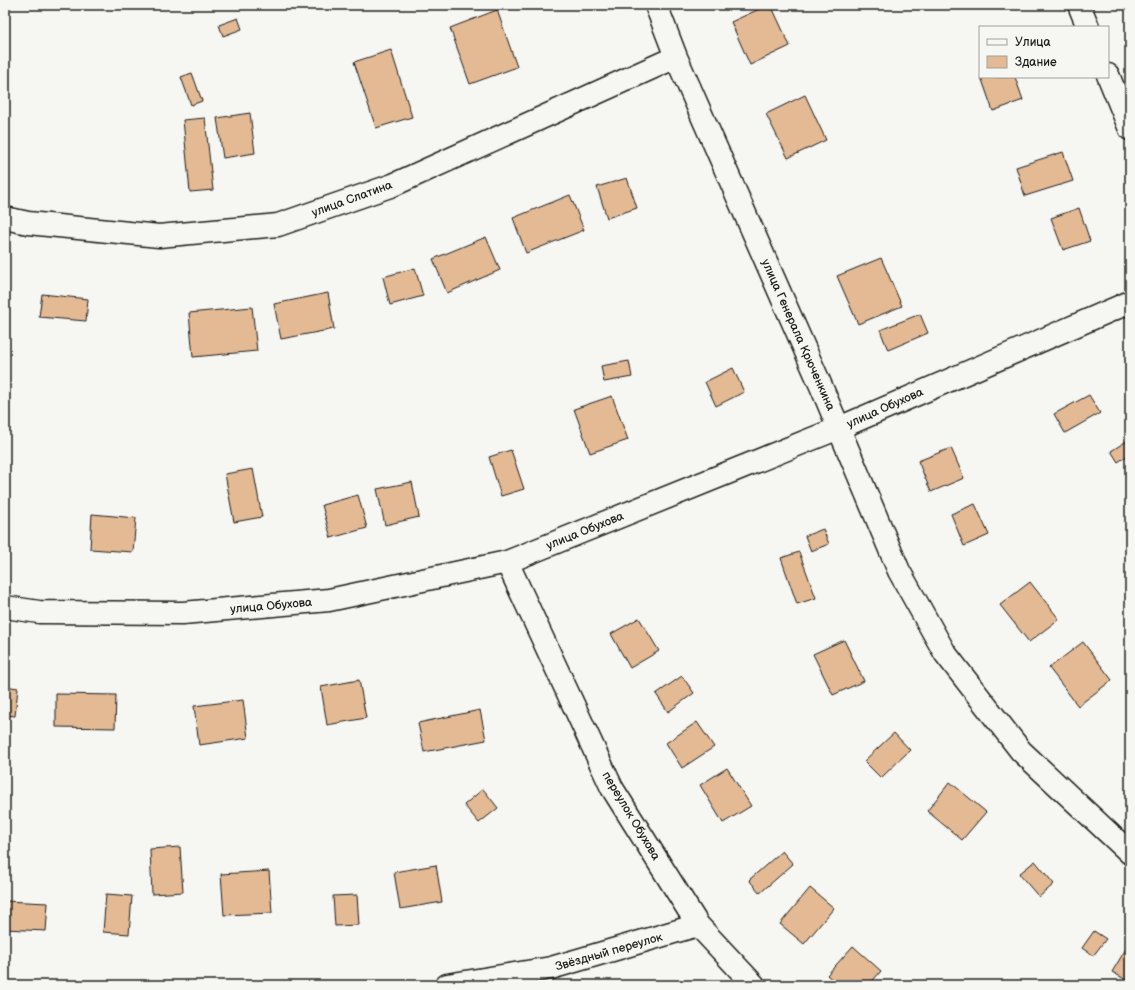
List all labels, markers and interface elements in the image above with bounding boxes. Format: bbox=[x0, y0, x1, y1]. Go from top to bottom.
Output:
legend bbox=[979, 26, 1109, 78]
text: Улица bbox=[1015, 35, 1051, 50]
text: Здание bbox=[1015, 55, 1057, 70]
street label: улица Слатина bbox=[310, 177, 394, 221]
street label: улица Генерала Крюченкина bbox=[758, 257, 838, 413]
street label: улица Обухова bbox=[844, 384, 926, 432]
street label: улица Обухова bbox=[544, 509, 626, 553]
street label: улица Обухова bbox=[229, 595, 313, 617]
street label: переулок Обухова bbox=[599, 769, 663, 863]
street label: Звёздный переулок bbox=[554, 929, 665, 974]

